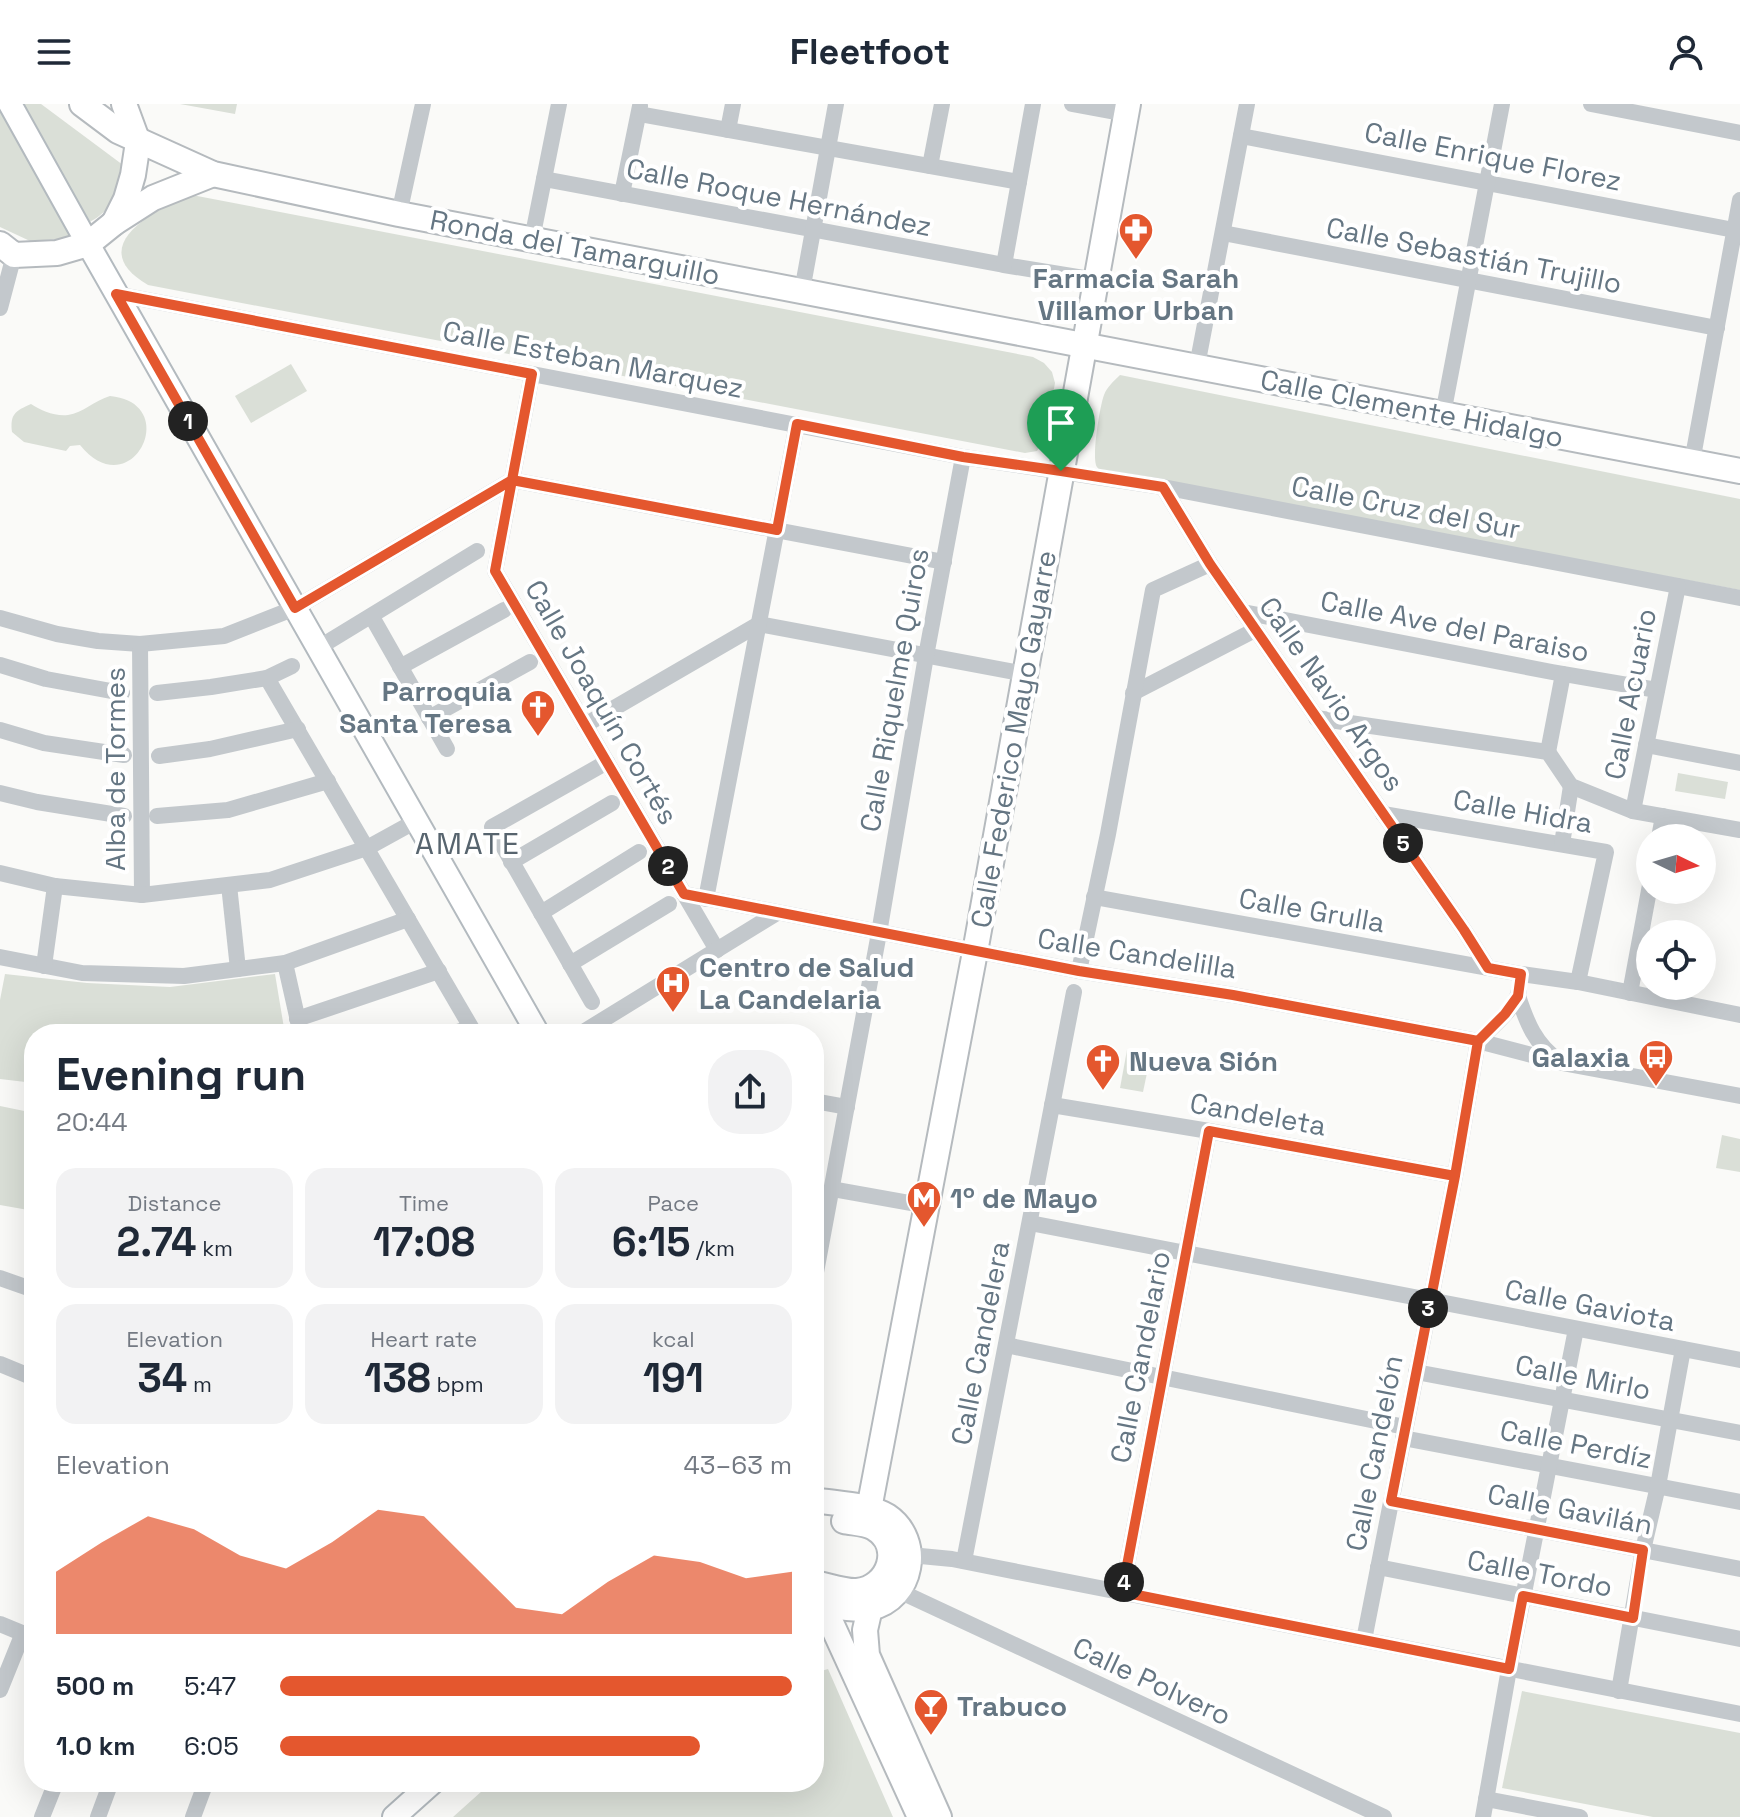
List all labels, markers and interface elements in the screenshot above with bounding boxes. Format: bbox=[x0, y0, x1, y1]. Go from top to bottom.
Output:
text: Fleetfoot bbox=[790, 29, 950, 75]
icon: menu bbox=[32, 30, 76, 74]
icon: person bbox=[1664, 30, 1708, 74]
street label: Calle Enrique Florez bbox=[1362, 113, 1624, 199]
street label: Calle Roque Hernández bbox=[623, 150, 935, 244]
street label: Ronda del Tamarguillo bbox=[427, 201, 723, 293]
street label: Calle Sebastián Trujillo bbox=[1323, 209, 1625, 301]
pharmacy icon: Farmacia Sarah Villamor Urban bbox=[1117, 211, 1155, 261]
place label: Farmacia Sarah Villamor Urban bbox=[1033, 260, 1239, 328]
street label: Calle Esteban Marquez bbox=[440, 312, 746, 406]
street label: Calle Clemente Hidalgo bbox=[1257, 361, 1567, 455]
pin bbox=[1027, 389, 1095, 471]
pin: 1 bbox=[168, 401, 208, 441]
icon: arrive bbox=[1039, 401, 1083, 445]
text: 1 bbox=[183, 407, 193, 435]
street label: Calle Cruz del Sur bbox=[1288, 467, 1524, 547]
street label: Calle Riquelme Quiros bbox=[851, 545, 937, 835]
street label: Calle Federico Mayo Gayarre bbox=[962, 547, 1064, 931]
street label: Calle Joaquín Cortés bbox=[517, 573, 687, 831]
street label: Calle Ave del Paraiso bbox=[1318, 582, 1592, 670]
street label: Calle Navio Argos bbox=[1251, 590, 1413, 798]
street label: Calle Acuario bbox=[1596, 605, 1664, 783]
street label: Alba de Tormes bbox=[97, 667, 133, 871]
place label: Parroquia Santa Teresa bbox=[339, 673, 512, 741]
church icon: Parroquia Santa Teresa bbox=[519, 688, 557, 738]
street label: Calle Hidra bbox=[1450, 781, 1596, 841]
pin: 5 bbox=[1383, 823, 1423, 863]
district label: AMATE bbox=[415, 824, 521, 863]
north arrow bbox=[1636, 824, 1716, 904]
map controls bbox=[1636, 824, 1716, 1000]
text: 5 bbox=[1396, 829, 1410, 857]
pin: 2 bbox=[648, 846, 688, 886]
text: 2 bbox=[661, 852, 675, 880]
street label: Calle Grulla bbox=[1236, 879, 1388, 941]
street label: Calle Candelilla bbox=[1035, 920, 1239, 986]
button: locate bbox=[1636, 920, 1716, 1000]
place label: Centro de Salud La Candelaria bbox=[699, 949, 915, 1017]
hospital icon: Centro de Salud La Candelaria bbox=[654, 964, 692, 1014]
bus stop icon: Galaxia bbox=[1637, 1038, 1675, 1088]
place label: Galaxia bbox=[1531, 1039, 1630, 1075]
church icon: Nueva Sión bbox=[1084, 1042, 1122, 1092]
place label: Nueva Sión bbox=[1129, 1043, 1278, 1079]
text: Evening run bbox=[56, 1047, 306, 1103]
button: share bbox=[708, 1050, 792, 1134]
street label: Candeleta bbox=[1187, 1084, 1329, 1144]
text: 20:44 bbox=[56, 1105, 127, 1139]
metro station icon: 1º de Mayo bbox=[905, 1179, 943, 1229]
place label: 1º de Mayo bbox=[950, 1180, 1098, 1216]
text: Distance bbox=[128, 1189, 222, 1217]
text: Time bbox=[399, 1189, 449, 1217]
text: Pace bbox=[648, 1189, 699, 1217]
text: 2.74 bbox=[116, 1217, 197, 1268]
text: 17:08 bbox=[373, 1217, 475, 1268]
text: 6:15 bbox=[612, 1217, 690, 1268]
text: km bbox=[197, 1234, 233, 1262]
text: /km bbox=[690, 1234, 735, 1262]
street label: Calle Candelera bbox=[943, 1238, 1017, 1448]
street label: Calle Candelario bbox=[1102, 1248, 1178, 1466]
street label: Calle Gaviota bbox=[1502, 1271, 1678, 1339]
pin: 3 bbox=[1408, 1288, 1448, 1328]
text: 3 bbox=[1421, 1294, 1435, 1322]
text: Elevation bbox=[126, 1325, 223, 1353]
text: Heart rate bbox=[371, 1325, 477, 1353]
text: kcal bbox=[652, 1325, 695, 1353]
street label: Calle Mirlo bbox=[1512, 1346, 1654, 1408]
street label: Calle Candelón bbox=[1337, 1352, 1411, 1554]
text: 34 bbox=[137, 1353, 187, 1404]
text: 138 bbox=[364, 1353, 431, 1404]
text: 191 bbox=[643, 1353, 704, 1404]
text: m bbox=[187, 1370, 212, 1398]
text: bpm bbox=[431, 1370, 484, 1398]
street label: Calle Perdíz bbox=[1497, 1412, 1655, 1476]
text: Elevation bbox=[56, 1448, 170, 1482]
text: 43–63 m bbox=[684, 1448, 792, 1482]
street label: Calle Gavilán bbox=[1484, 1475, 1656, 1543]
street label: Calle Tordo bbox=[1464, 1541, 1616, 1605]
pin: 4 bbox=[1104, 1562, 1144, 1602]
text: 4 bbox=[1117, 1568, 1131, 1596]
street label: Calle Polvero bbox=[1067, 1629, 1237, 1733]
text: 500 m bbox=[56, 1669, 134, 1703]
text: 5:47 bbox=[184, 1669, 236, 1703]
bar icon: Trabuco bbox=[912, 1687, 950, 1737]
place label: Trabuco bbox=[957, 1688, 1067, 1724]
text: 1.0 km bbox=[56, 1729, 136, 1763]
text: 6:05 bbox=[184, 1729, 239, 1763]

